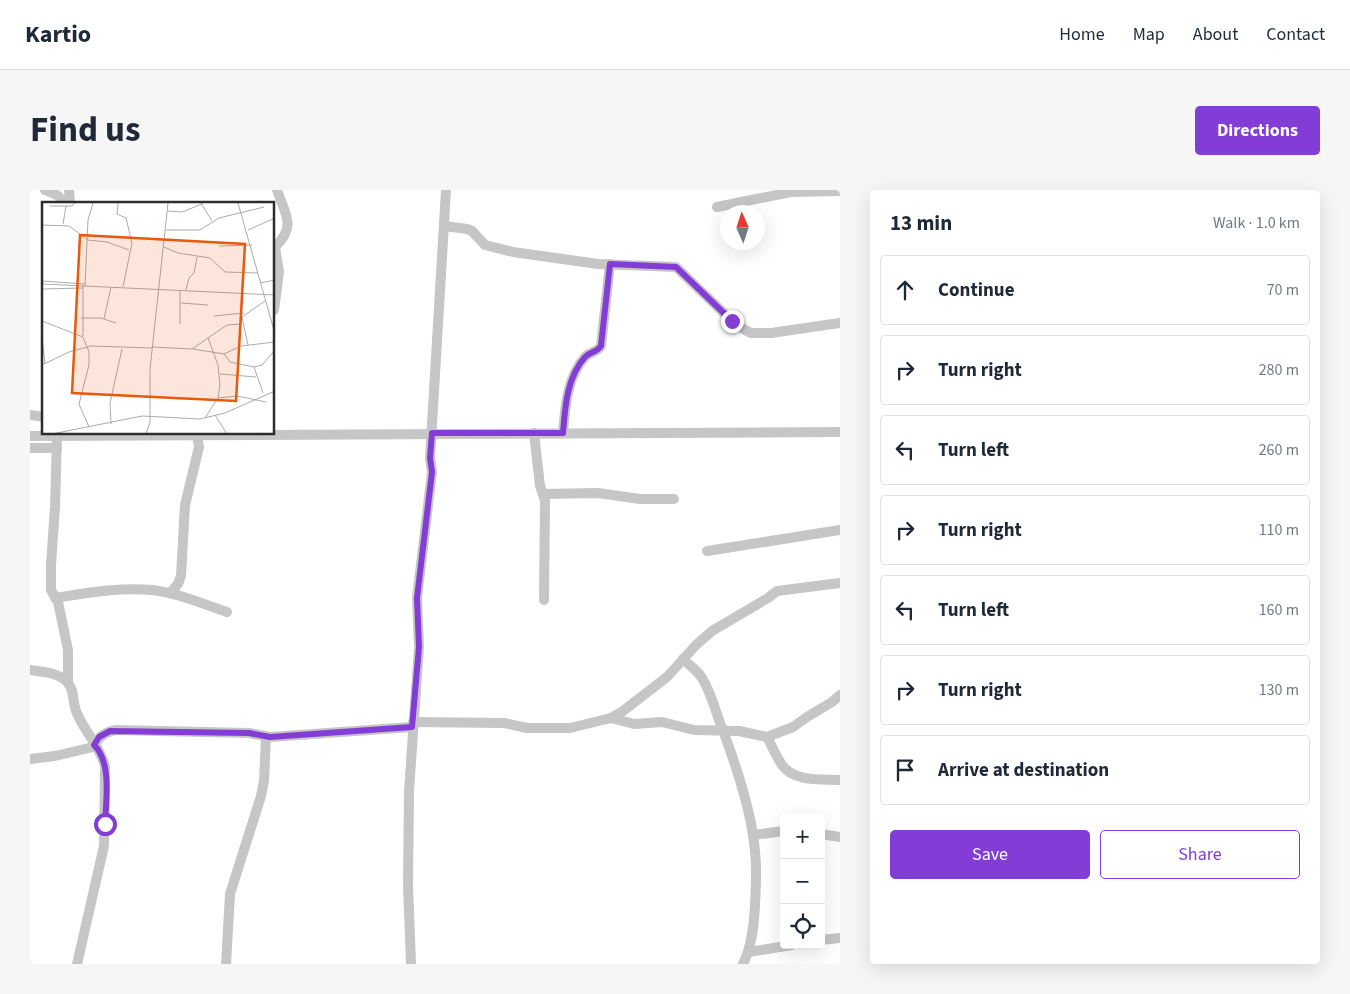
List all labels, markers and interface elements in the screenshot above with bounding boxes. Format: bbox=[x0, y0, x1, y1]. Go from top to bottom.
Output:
text: Kartio bbox=[25, 17, 91, 52]
text: Home bbox=[1059, 22, 1105, 47]
text: Map bbox=[1133, 22, 1165, 47]
text: About bbox=[1193, 22, 1238, 47]
text: Contact bbox=[1266, 22, 1325, 47]
text: Find us bbox=[30, 105, 140, 155]
button: Directions bbox=[1195, 106, 1320, 155]
inset map bbox=[42, 202, 275, 435]
north arrow bbox=[720, 205, 765, 250]
text: 13 min bbox=[890, 208, 952, 238]
text: Walk · 1.0 km bbox=[1213, 212, 1300, 234]
icon: ahead bbox=[891, 276, 919, 304]
text: Continue bbox=[938, 277, 1015, 304]
text: 70 m bbox=[1267, 279, 1299, 301]
route end bbox=[721, 310, 744, 333]
icon: right bbox=[891, 356, 919, 384]
text: Turn right bbox=[938, 357, 1022, 384]
text: 280 m bbox=[1259, 359, 1299, 381]
icon: left bbox=[891, 436, 919, 464]
text: Turn left bbox=[938, 437, 1009, 464]
text: 260 m bbox=[1259, 439, 1299, 461]
icon: right bbox=[891, 516, 919, 544]
text: Turn right bbox=[938, 517, 1022, 544]
text: 110 m bbox=[1259, 519, 1299, 541]
icon: left bbox=[891, 596, 919, 624]
text: Turn left bbox=[938, 597, 1009, 624]
text: 160 m bbox=[1259, 599, 1299, 621]
icon: right bbox=[891, 676, 919, 704]
text: Turn right bbox=[938, 677, 1022, 704]
text: 130 m bbox=[1259, 679, 1299, 701]
icon: arrive bbox=[891, 756, 919, 784]
text: Arrive at destination bbox=[938, 757, 1109, 784]
route start bbox=[94, 813, 117, 836]
map controls bbox=[780, 814, 825, 949]
button: + bbox=[780, 814, 825, 859]
button: Save bbox=[890, 830, 1090, 879]
button: Share bbox=[1100, 830, 1300, 879]
button: − bbox=[780, 859, 825, 904]
button: locate bbox=[780, 904, 825, 949]

